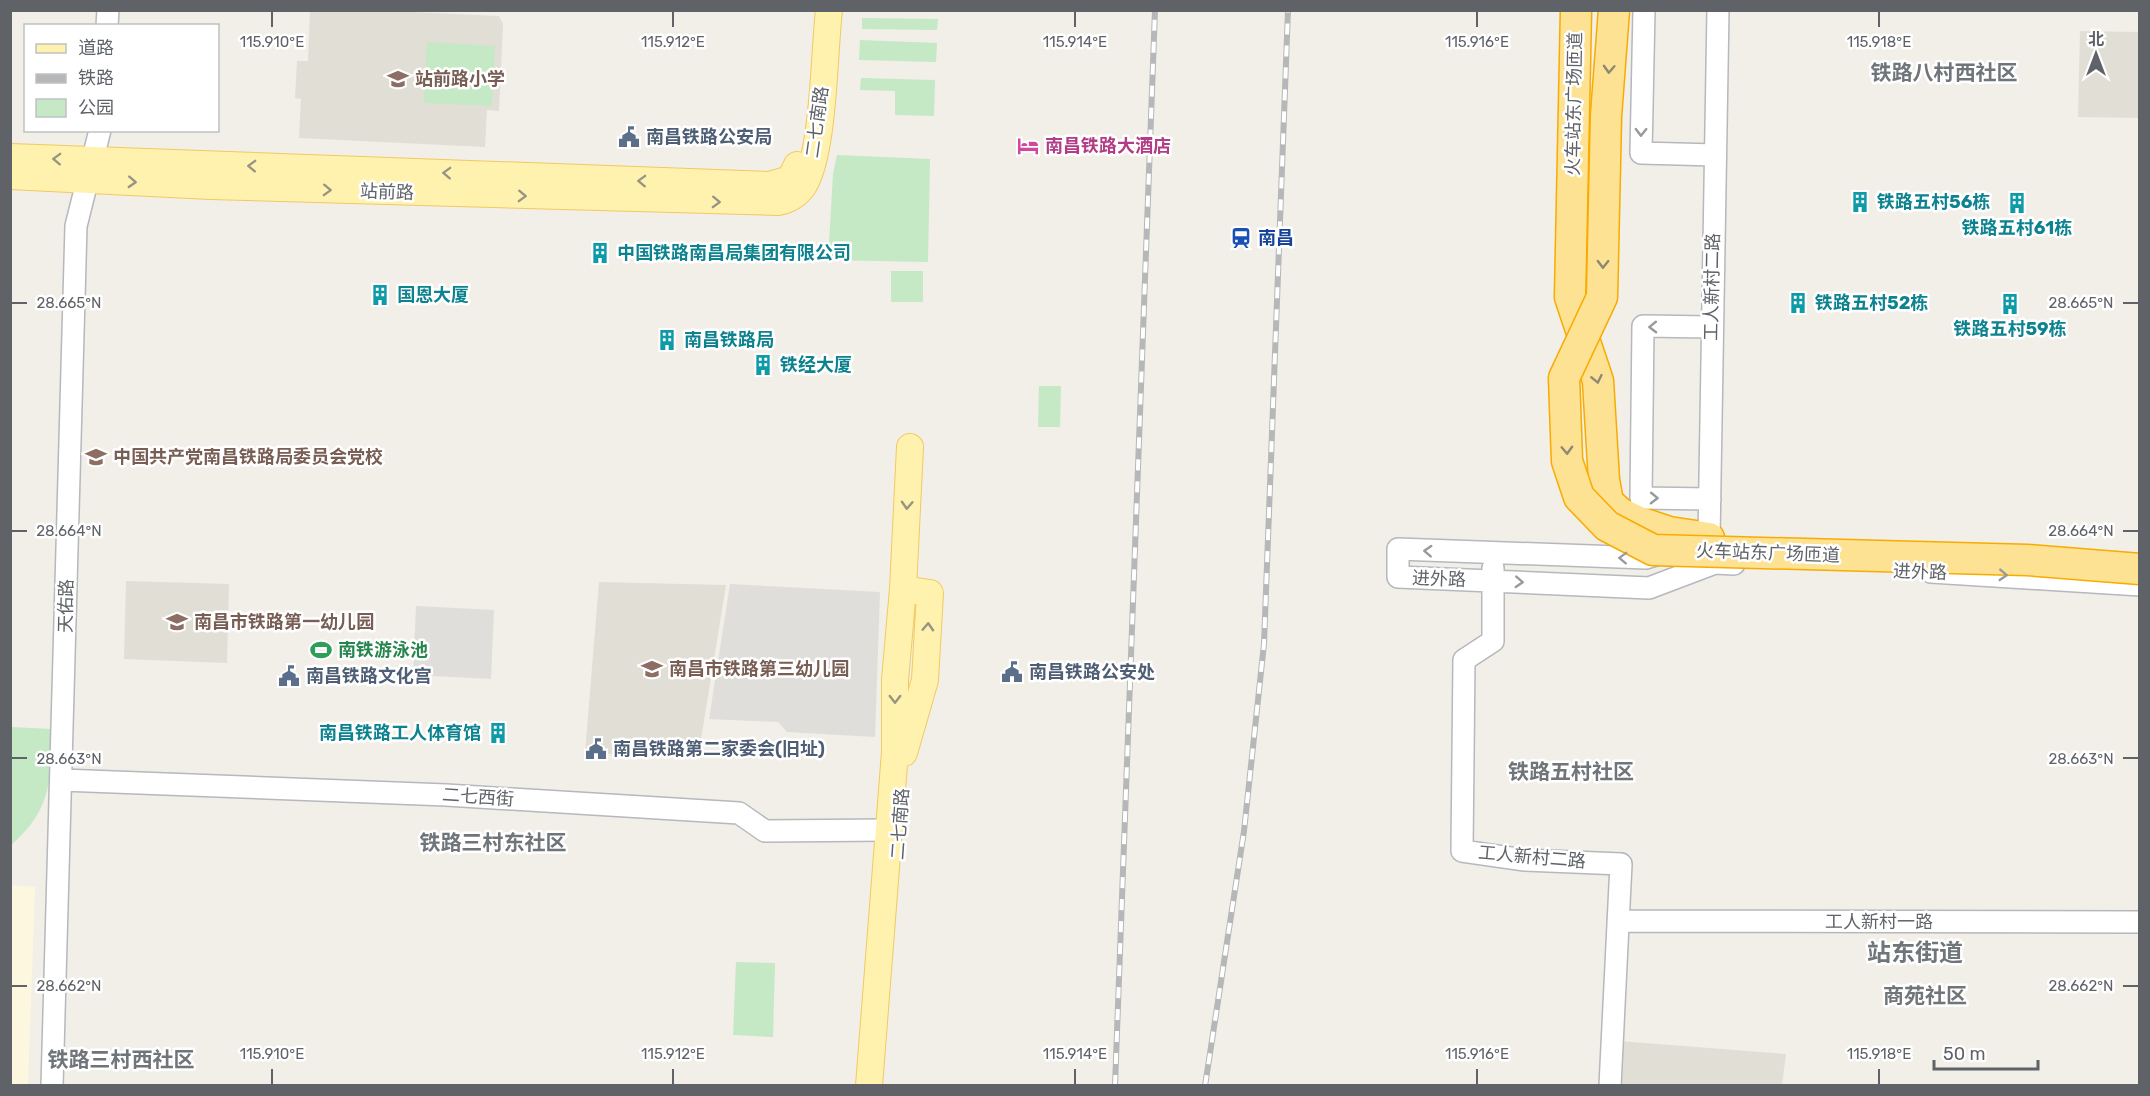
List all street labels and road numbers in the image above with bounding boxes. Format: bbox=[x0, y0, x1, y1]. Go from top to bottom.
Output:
street label: 火车站东广场匝道 bbox=[1562, 32, 1586, 176]
street label: 二七南路 bbox=[801, 85, 833, 159]
street label: 站前路 bbox=[360, 180, 414, 204]
street label: 工人新村二路 bbox=[1700, 233, 1724, 341]
street label: 火车站东广场匝道 bbox=[1696, 539, 1840, 567]
street label: 进外路 bbox=[1893, 560, 1947, 584]
street label: 进外路 bbox=[1412, 567, 1466, 591]
street label: 天佑路 bbox=[55, 579, 77, 633]
street label: 二七西街 bbox=[441, 784, 515, 810]
street label: 二七南路 bbox=[887, 787, 913, 861]
street label: 工人新村二路 bbox=[1477, 841, 1587, 873]
street label: 工人新村一路 bbox=[1825, 911, 1933, 933]

